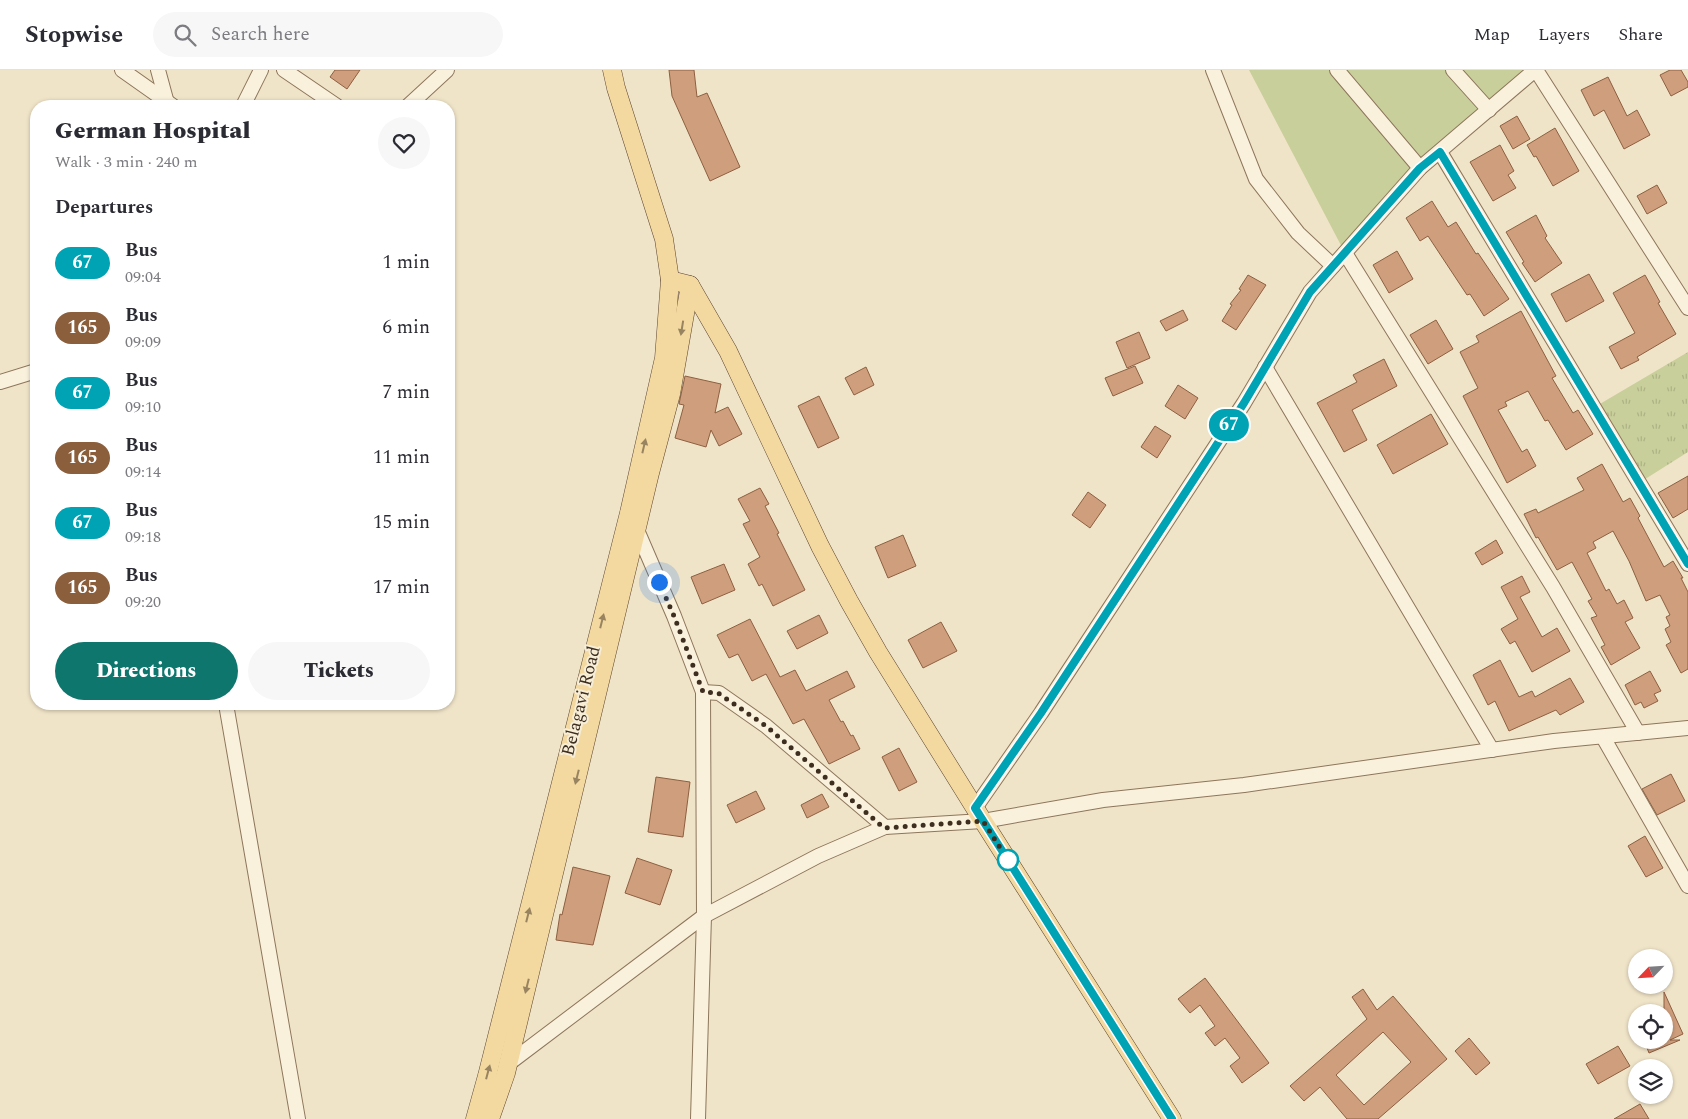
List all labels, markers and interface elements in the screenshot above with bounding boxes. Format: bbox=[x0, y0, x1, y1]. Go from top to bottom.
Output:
search box bbox=[153, 12, 503, 57]
text: Stopwise bbox=[25, 17, 123, 53]
text: Search here bbox=[211, 20, 310, 49]
icon: search bbox=[171, 21, 199, 49]
text: Map bbox=[1474, 21, 1510, 48]
text: Layers bbox=[1538, 21, 1590, 48]
text: Share bbox=[1618, 21, 1663, 48]
text: German Hospital bbox=[55, 113, 250, 149]
button: heart bbox=[378, 117, 430, 169]
text: Walk · 3 min · 240 m bbox=[55, 150, 198, 174]
text: Departures bbox=[55, 193, 153, 222]
text: Bus bbox=[125, 236, 158, 265]
text: 1 min bbox=[382, 248, 430, 277]
text: 67 bbox=[72, 249, 93, 276]
text: 09:04 bbox=[125, 265, 161, 289]
text: Bus bbox=[125, 301, 158, 330]
text: 6 min bbox=[382, 313, 430, 342]
text: 165 bbox=[67, 314, 98, 341]
one-way arrow bbox=[677, 321, 685, 337]
text: 09:09 bbox=[125, 330, 161, 354]
text: Bus bbox=[125, 366, 158, 395]
text: 7 min bbox=[382, 378, 430, 407]
text: 67 bbox=[72, 379, 93, 406]
text: 09:10 bbox=[125, 395, 161, 419]
line badge: 67 bbox=[1206, 409, 1252, 441]
text: 67 bbox=[1219, 411, 1239, 438]
text: Bus bbox=[125, 431, 158, 460]
one-way arrow bbox=[640, 439, 648, 454]
text: 11 min bbox=[373, 443, 430, 472]
text: 165 bbox=[67, 444, 98, 471]
text: 09:14 bbox=[125, 460, 161, 484]
text: Bus bbox=[125, 496, 158, 525]
text: 15 min bbox=[373, 508, 430, 537]
text: 67 bbox=[72, 509, 93, 536]
text: 09:18 bbox=[125, 525, 161, 549]
text: Bus bbox=[125, 561, 158, 590]
your location bbox=[647, 570, 672, 595]
text: 17 min bbox=[373, 573, 430, 602]
text: 165 bbox=[67, 574, 98, 601]
text: 09:20 bbox=[125, 590, 161, 614]
one-way arrow bbox=[598, 614, 606, 629]
button: Directions bbox=[55, 642, 238, 700]
button: Tickets bbox=[248, 642, 430, 700]
street label: Belagavi Road bbox=[554, 643, 608, 759]
one-way arrow bbox=[573, 769, 581, 784]
unlabelled marker bbox=[997, 849, 1019, 871]
one-way arrow bbox=[524, 907, 532, 922]
north arrow bbox=[1628, 949, 1672, 994]
map controls bbox=[1628, 949, 1673, 1104]
one-way arrow bbox=[523, 978, 531, 993]
button: locate bbox=[1628, 1004, 1673, 1049]
button: layers bbox=[1628, 1059, 1673, 1104]
one-way arrow bbox=[484, 1065, 492, 1080]

